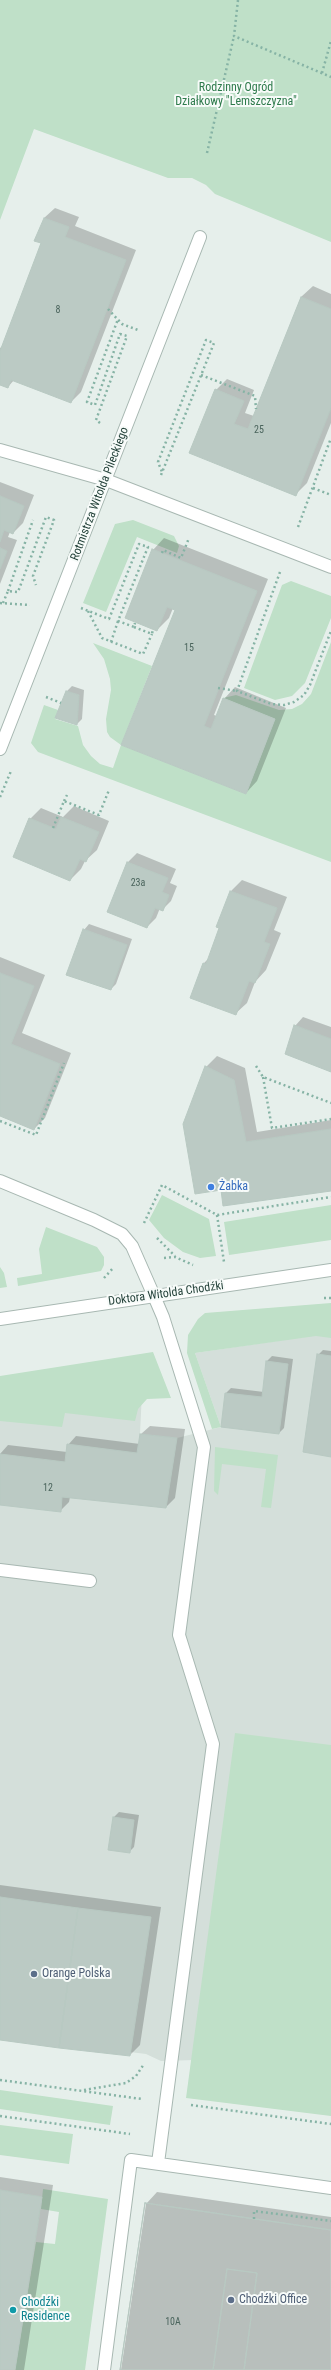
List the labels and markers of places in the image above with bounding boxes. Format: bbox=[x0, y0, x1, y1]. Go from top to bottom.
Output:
place label: Żabka bbox=[219, 1180, 248, 1194]
marker: Żabka bbox=[206, 1182, 216, 1192]
place label: Orange Polska bbox=[42, 1967, 110, 1981]
marker: Orange Polska bbox=[29, 1969, 39, 1979]
place label: Chodźki Office bbox=[239, 2293, 307, 2307]
marker: Chodźki Office bbox=[226, 2295, 236, 2305]
place label: Chodźki Residence bbox=[21, 2296, 70, 2324]
marker: Chodźki Residence bbox=[8, 2305, 18, 2315]

